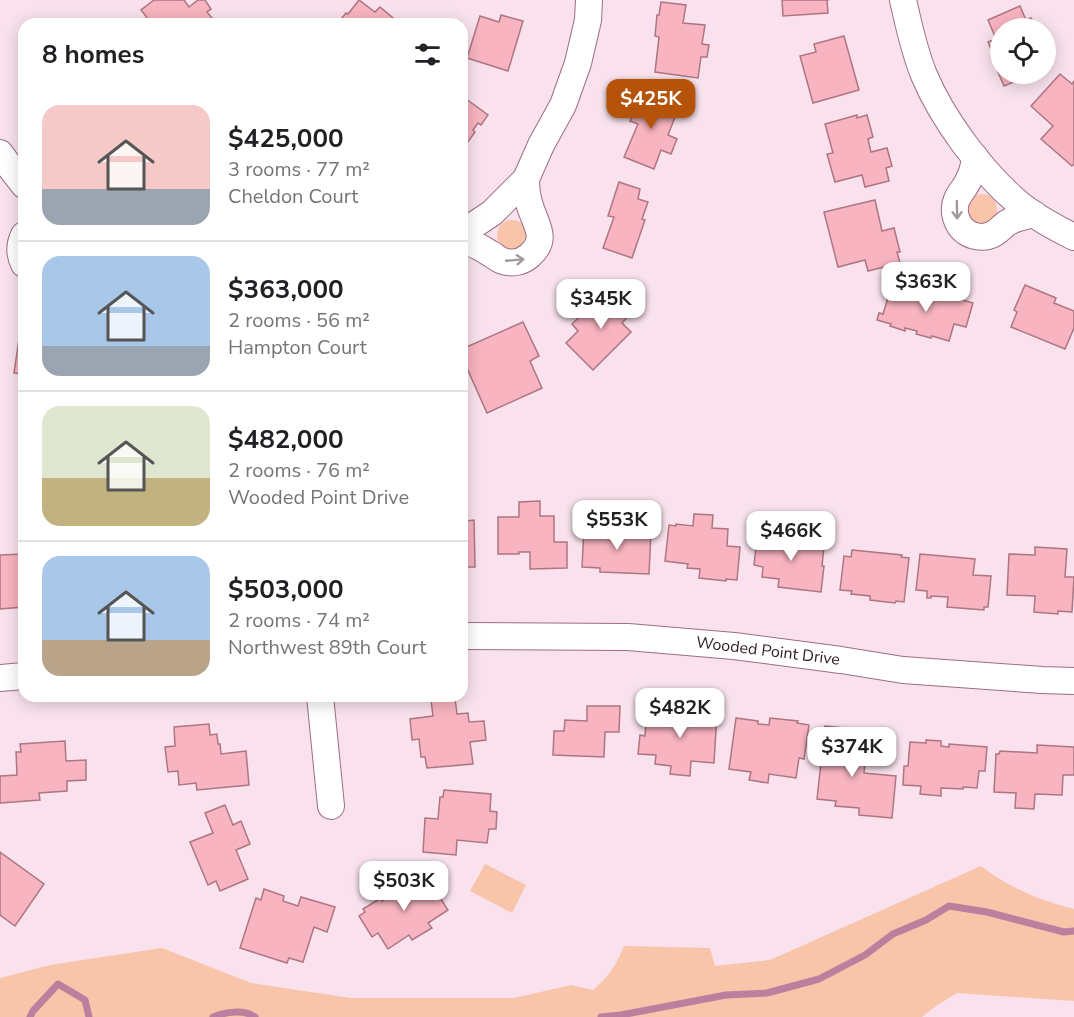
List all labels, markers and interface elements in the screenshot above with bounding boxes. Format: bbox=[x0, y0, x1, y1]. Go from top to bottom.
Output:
map controls bbox=[990, 18, 1056, 84]
button: locate bbox=[990, 18, 1056, 84]
text: 8 homes bbox=[42, 37, 144, 72]
icon: filters bbox=[411, 38, 444, 71]
pin: $425K bbox=[609, 79, 693, 130]
text: $425K bbox=[620, 85, 682, 112]
text: $425,000 bbox=[228, 121, 344, 156]
icon: home bbox=[90, 129, 162, 201]
text: 3 rooms · 77 m² bbox=[228, 156, 370, 183]
text: Cheldon Court bbox=[228, 183, 358, 210]
one-way arrow bbox=[951, 200, 962, 220]
one-way arrow bbox=[505, 255, 524, 266]
pin: $363K bbox=[884, 262, 968, 313]
text: $363K bbox=[895, 268, 957, 295]
text: $363,000 bbox=[228, 272, 344, 307]
pin: $345K bbox=[559, 279, 643, 330]
icon: home bbox=[90, 280, 162, 352]
text: $345K bbox=[570, 285, 632, 312]
text: 2 rooms · 56 m² bbox=[228, 307, 370, 334]
text: Hampton Court bbox=[228, 334, 367, 361]
text: $482,000 bbox=[228, 422, 344, 457]
icon: home bbox=[90, 430, 162, 502]
text: 2 rooms · 76 m² bbox=[228, 457, 370, 484]
text: Wooded Point Drive bbox=[228, 484, 409, 511]
pin: $553K bbox=[575, 500, 659, 551]
text: $553K bbox=[586, 506, 648, 533]
pin: $466K bbox=[749, 511, 833, 562]
text: $466K bbox=[760, 517, 822, 544]
text: $503,000 bbox=[228, 572, 344, 607]
icon: home bbox=[90, 580, 162, 652]
text: 2 rooms · 74 m² bbox=[228, 607, 370, 634]
street label: Wooded Point Drive bbox=[695, 631, 841, 671]
text: Northwest 89th Court bbox=[228, 634, 426, 661]
pin: $482K bbox=[638, 688, 722, 739]
text: $482K bbox=[649, 694, 711, 721]
pin: $374K bbox=[810, 727, 894, 778]
text: $374K bbox=[821, 733, 883, 760]
pin: $503K bbox=[362, 861, 446, 912]
text: $503K bbox=[373, 867, 435, 894]

